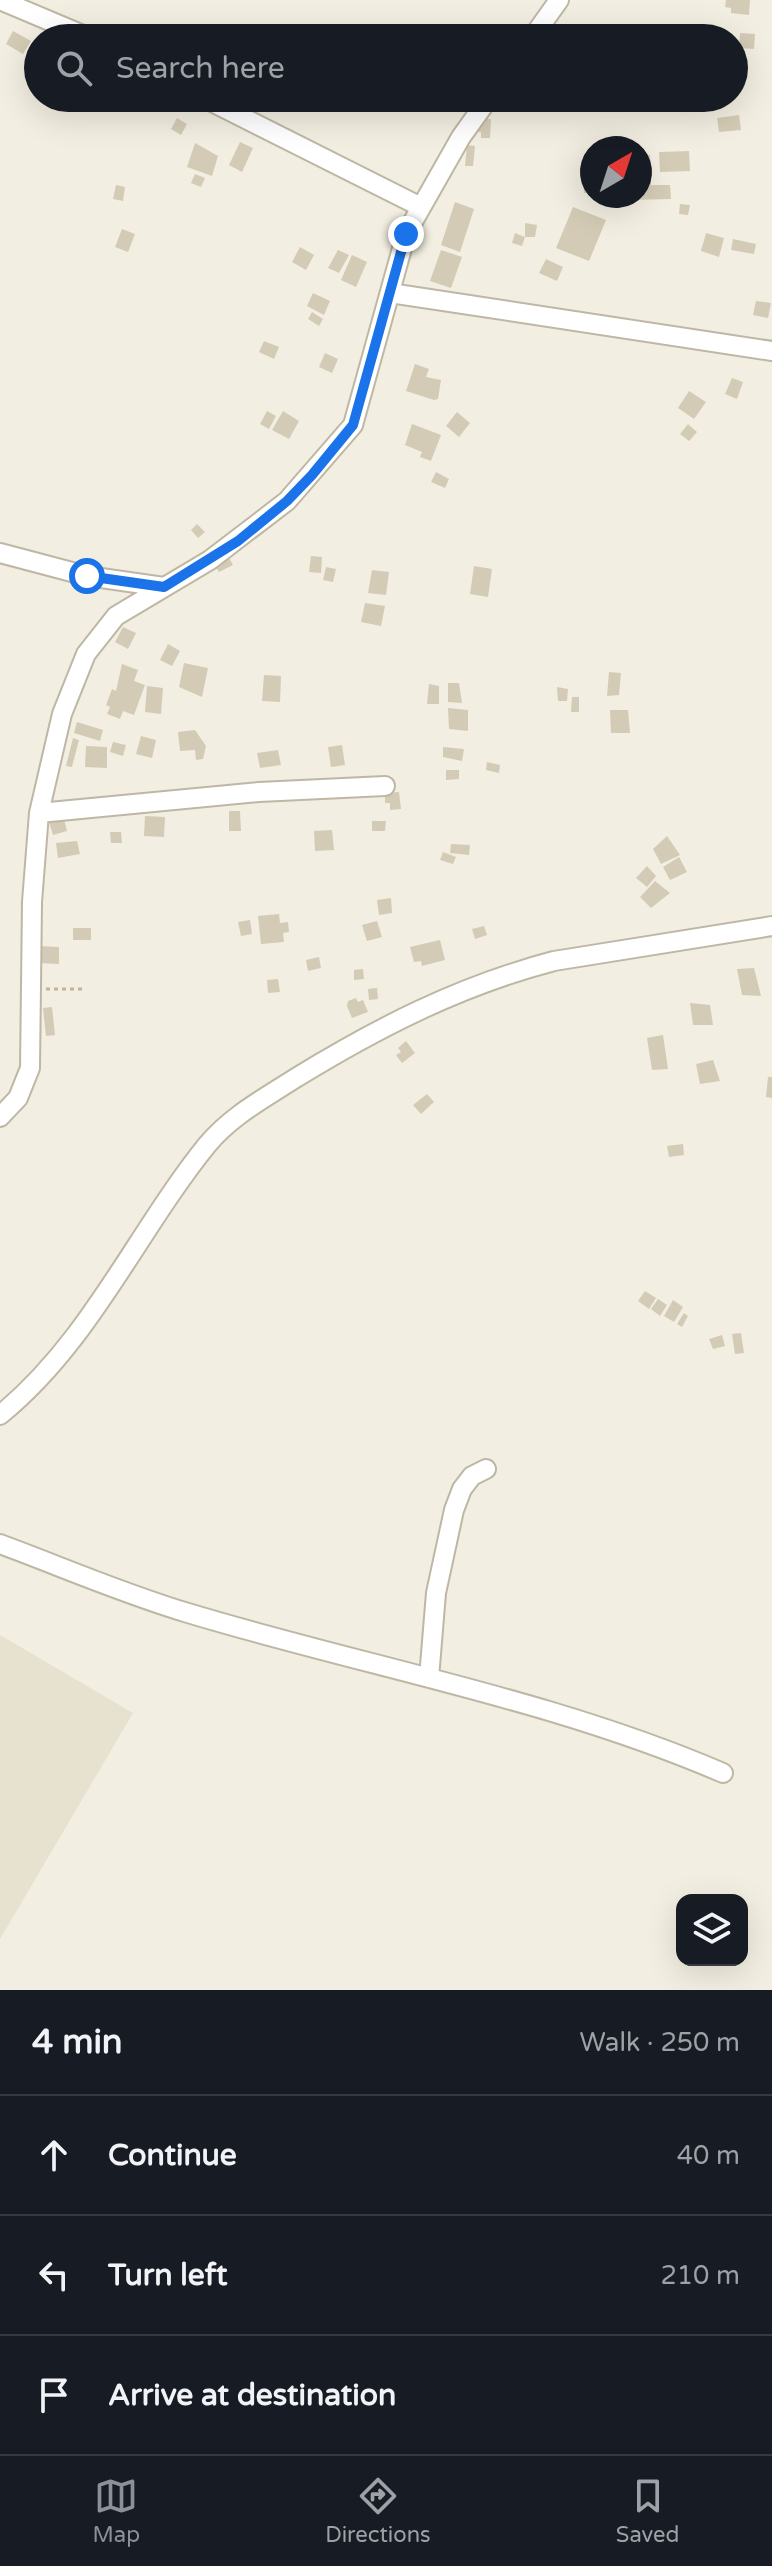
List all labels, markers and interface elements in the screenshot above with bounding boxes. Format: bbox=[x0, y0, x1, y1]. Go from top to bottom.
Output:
search box bbox=[24, 24, 748, 112]
icon: search bbox=[52, 46, 96, 90]
text: Search here bbox=[116, 50, 285, 87]
north arrow bbox=[580, 136, 652, 208]
route end bbox=[388, 216, 424, 252]
route start bbox=[69, 558, 105, 594]
map controls bbox=[676, 1894, 748, 1966]
button: layers bbox=[676, 1894, 748, 1966]
text: 4 min bbox=[32, 2022, 123, 2063]
text: Walk · 250 m bbox=[580, 2027, 740, 2058]
icon: ahead bbox=[32, 2133, 76, 2177]
text: Continue bbox=[108, 2137, 237, 2174]
text: 40 m bbox=[677, 2140, 740, 2171]
icon: left bbox=[32, 2253, 76, 2297]
text: Turn left bbox=[108, 2257, 227, 2294]
text: 210 m bbox=[660, 2260, 740, 2291]
icon: arrive bbox=[32, 2373, 76, 2417]
text: Arrive at destination bbox=[108, 2377, 396, 2414]
tab: Map bbox=[93, 2474, 140, 2548]
tab: Directions bbox=[325, 2474, 431, 2548]
tab: Saved bbox=[616, 2474, 679, 2548]

